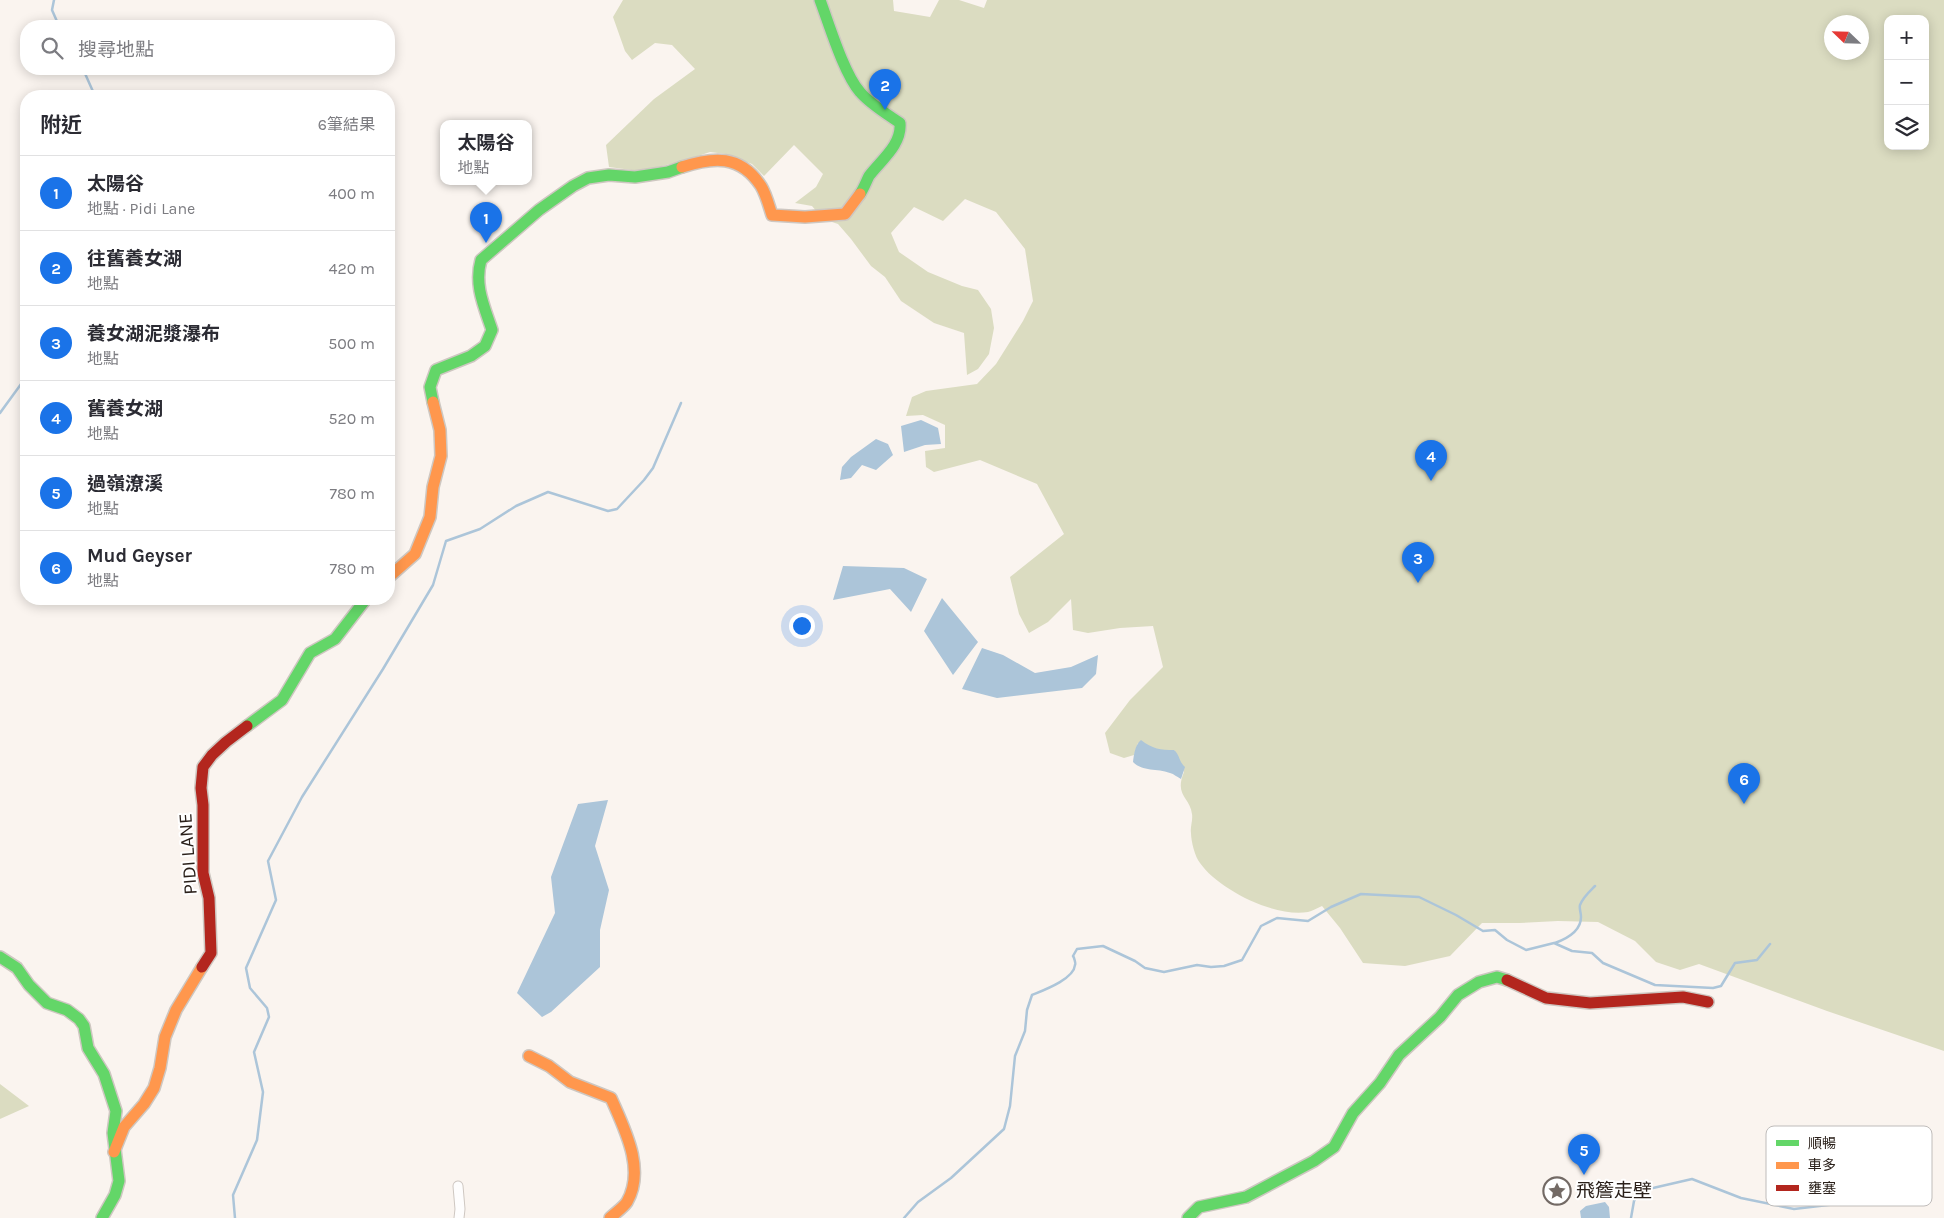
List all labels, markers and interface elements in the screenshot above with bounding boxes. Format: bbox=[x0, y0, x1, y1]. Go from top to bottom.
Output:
north arrow bbox=[1824, 15, 1869, 60]
map controls bbox=[1884, 15, 1929, 150]
button: + bbox=[1884, 15, 1929, 60]
search box bbox=[20, 20, 395, 75]
icon: search bbox=[38, 34, 66, 62]
text: 搜尋地點 bbox=[78, 39, 154, 61]
button: − bbox=[1884, 60, 1929, 105]
pin: 2 bbox=[869, 69, 901, 110]
button: layers bbox=[1884, 105, 1929, 150]
text: 附近 bbox=[40, 113, 82, 137]
text: 6筆結果 bbox=[318, 115, 375, 134]
popup bbox=[440, 120, 532, 185]
text: 太陽谷 bbox=[457, 132, 515, 154]
text: 地點 bbox=[457, 158, 490, 177]
text: 太陽谷 bbox=[87, 173, 144, 195]
text: 1 bbox=[53, 184, 59, 203]
text: 400 m bbox=[328, 184, 375, 203]
text: 地點 · Pidi Lane bbox=[87, 199, 195, 218]
pin: 1 bbox=[470, 202, 502, 243]
text: 往舊養女湖 bbox=[87, 248, 182, 270]
text: 2 bbox=[51, 259, 61, 278]
text: 420 m bbox=[329, 259, 375, 278]
text: 地點 bbox=[87, 274, 119, 293]
text: 養女湖泥漿瀑布 bbox=[87, 323, 220, 345]
text: 3 bbox=[51, 334, 61, 353]
text: 500 m bbox=[328, 334, 375, 353]
text: 地點 bbox=[87, 349, 119, 368]
text: 舊養女湖 bbox=[87, 398, 163, 420]
text: 4 bbox=[51, 409, 61, 428]
text: 520 m bbox=[328, 409, 375, 428]
text: 地點 bbox=[87, 424, 119, 443]
pin: 4 bbox=[1415, 440, 1447, 481]
text: 過嶺潦溪 bbox=[87, 473, 163, 495]
text: 5 bbox=[51, 484, 61, 503]
text: 780 m bbox=[329, 484, 375, 503]
text: 地點 bbox=[87, 499, 119, 518]
pin: 3 bbox=[1402, 542, 1434, 583]
text: Mud Geyser bbox=[87, 545, 192, 567]
text: 6 bbox=[51, 559, 61, 578]
text: 780 m bbox=[329, 559, 375, 578]
text: 地點 bbox=[87, 571, 119, 590]
your location bbox=[789, 613, 815, 639]
pin: 6 bbox=[1728, 763, 1760, 804]
street label: PIDI LANE bbox=[174, 812, 202, 896]
legend bbox=[1766, 1126, 1932, 1206]
pin: 5 bbox=[1568, 1134, 1600, 1175]
text: 順暢 bbox=[1808, 1135, 1836, 1152]
text: 車多 bbox=[1808, 1157, 1836, 1174]
place icon: 飛簷走壁 bbox=[1542, 1176, 1572, 1206]
place label: 飛簷走壁 bbox=[1576, 1180, 1652, 1202]
text: 壅塞 bbox=[1808, 1180, 1836, 1197]

